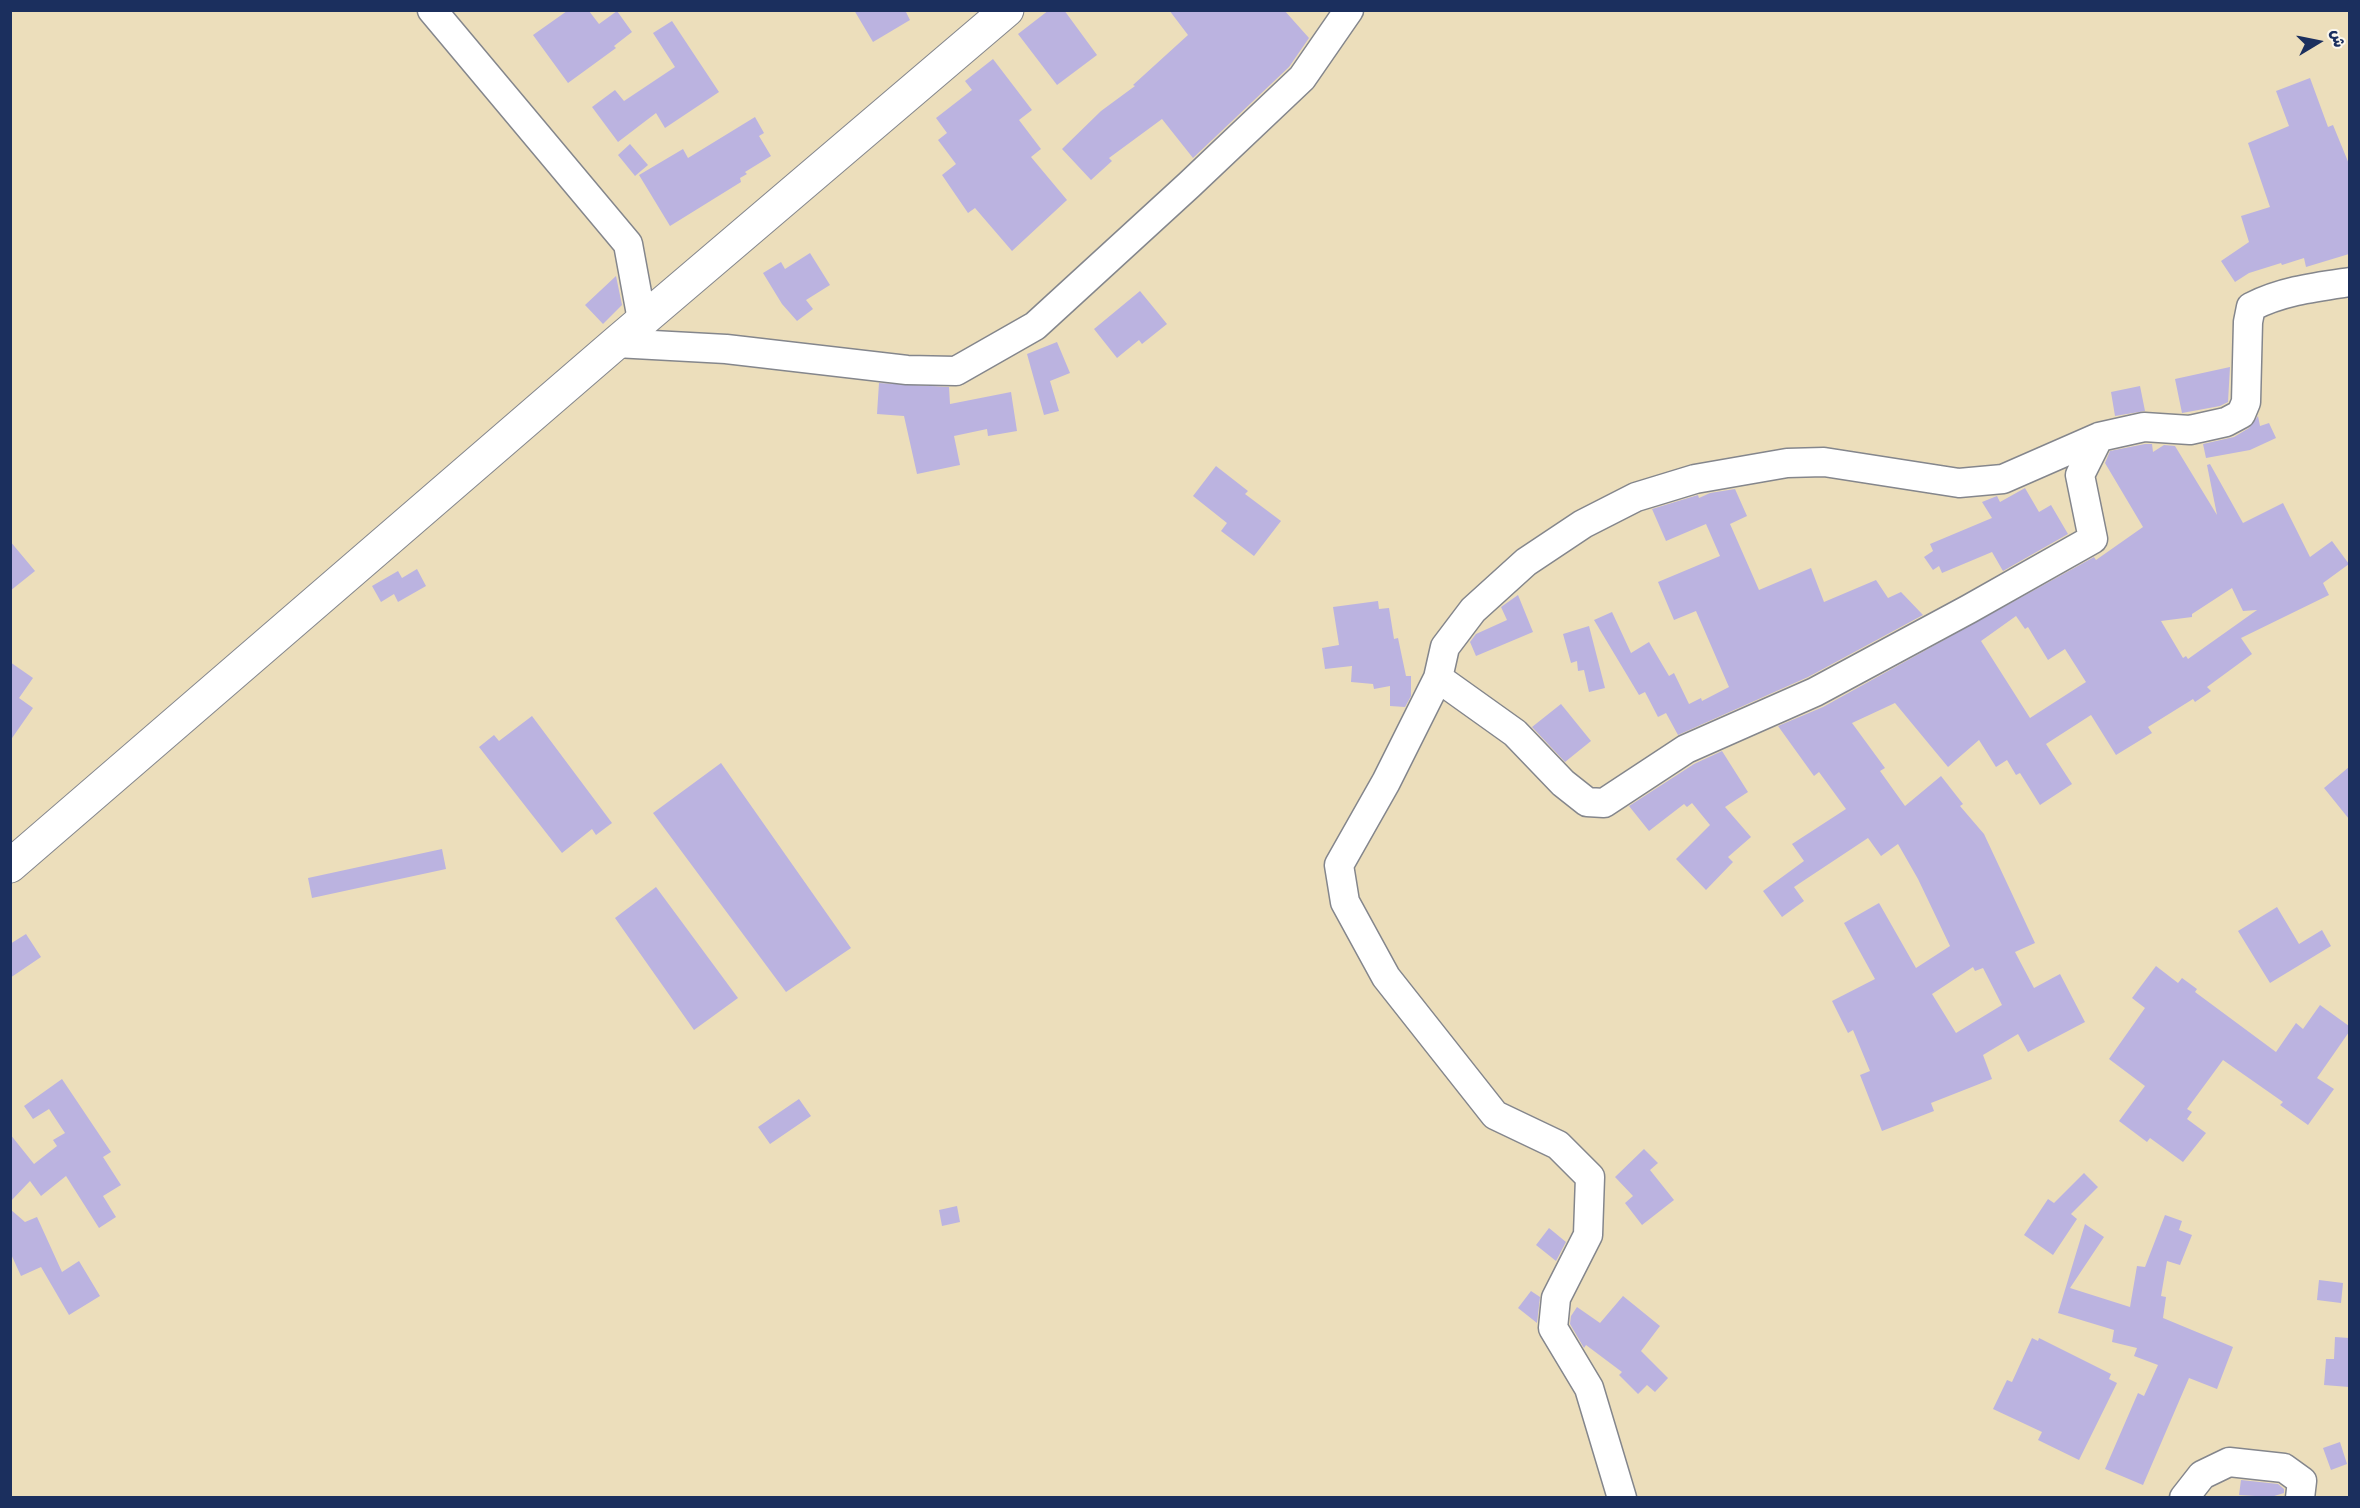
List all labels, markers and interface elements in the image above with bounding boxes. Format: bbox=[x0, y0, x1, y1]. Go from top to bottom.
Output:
north arrow bbox=[2288, 12, 2348, 72]
text: ش bbox=[2323, 28, 2349, 49]

